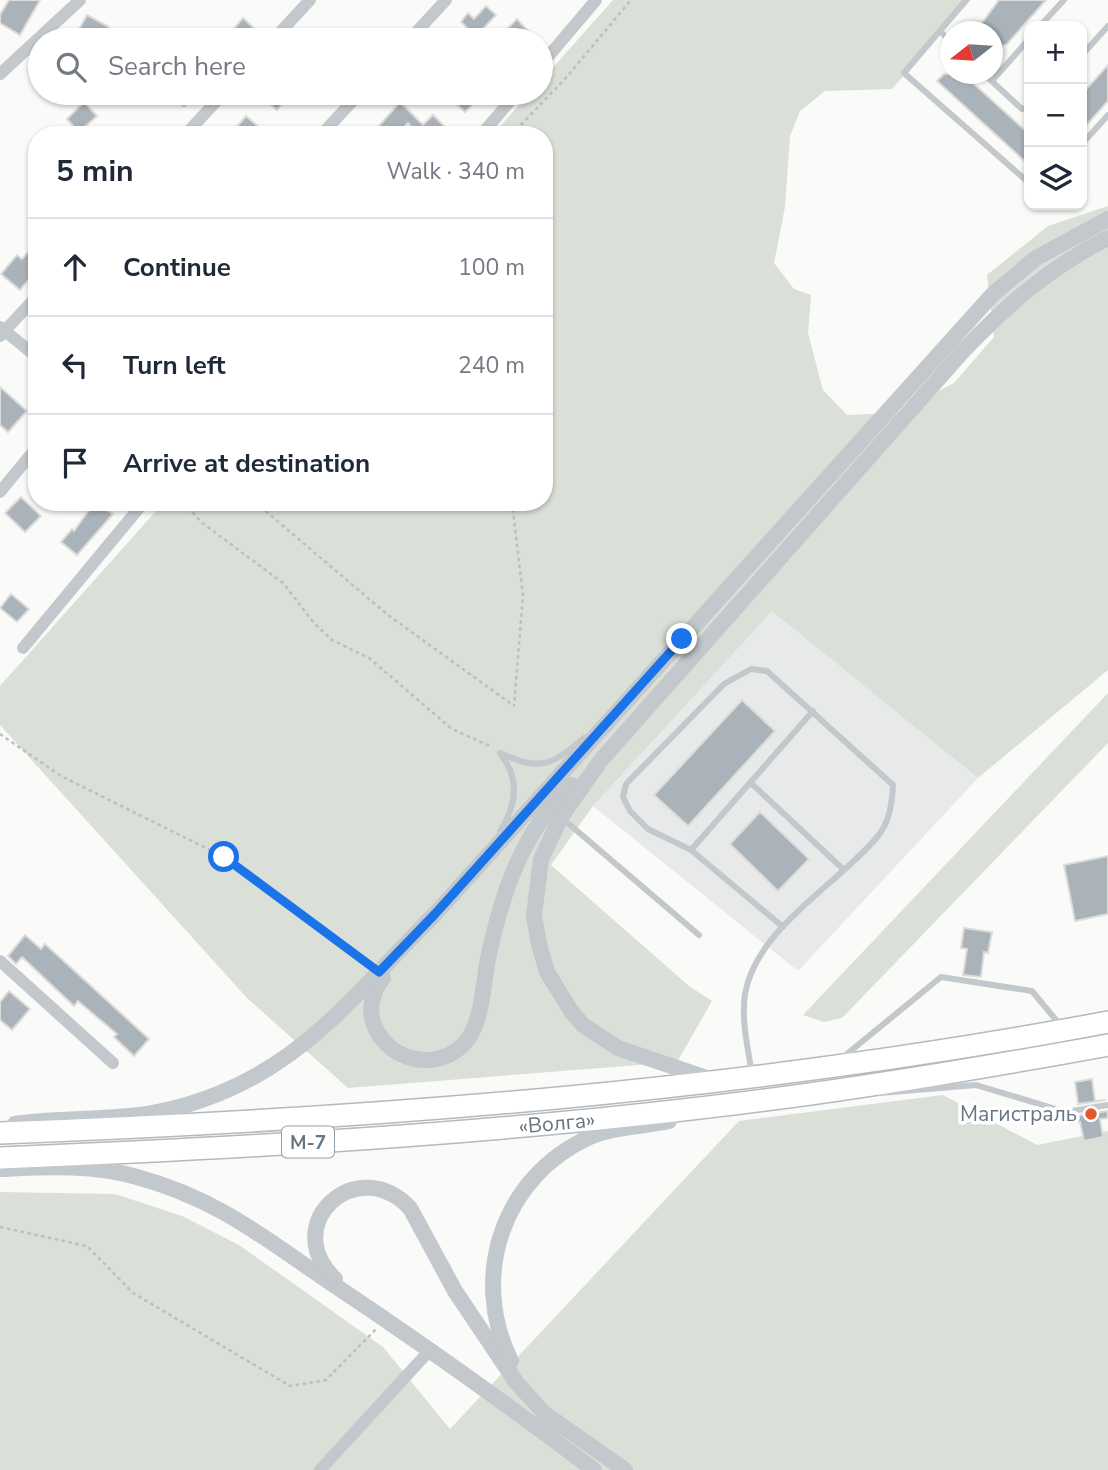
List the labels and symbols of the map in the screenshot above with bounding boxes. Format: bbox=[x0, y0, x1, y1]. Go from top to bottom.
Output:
north arrow bbox=[940, 21, 1003, 84]
route end bbox=[666, 623, 697, 654]
route start bbox=[208, 841, 239, 872]
place label: Магистраль bbox=[960, 1100, 1077, 1128]
street label: «Волга» bbox=[517, 1105, 597, 1141]
marker: Магистраль bbox=[1083, 1106, 1099, 1122]
road number: М-7 bbox=[282, 1126, 334, 1158]

